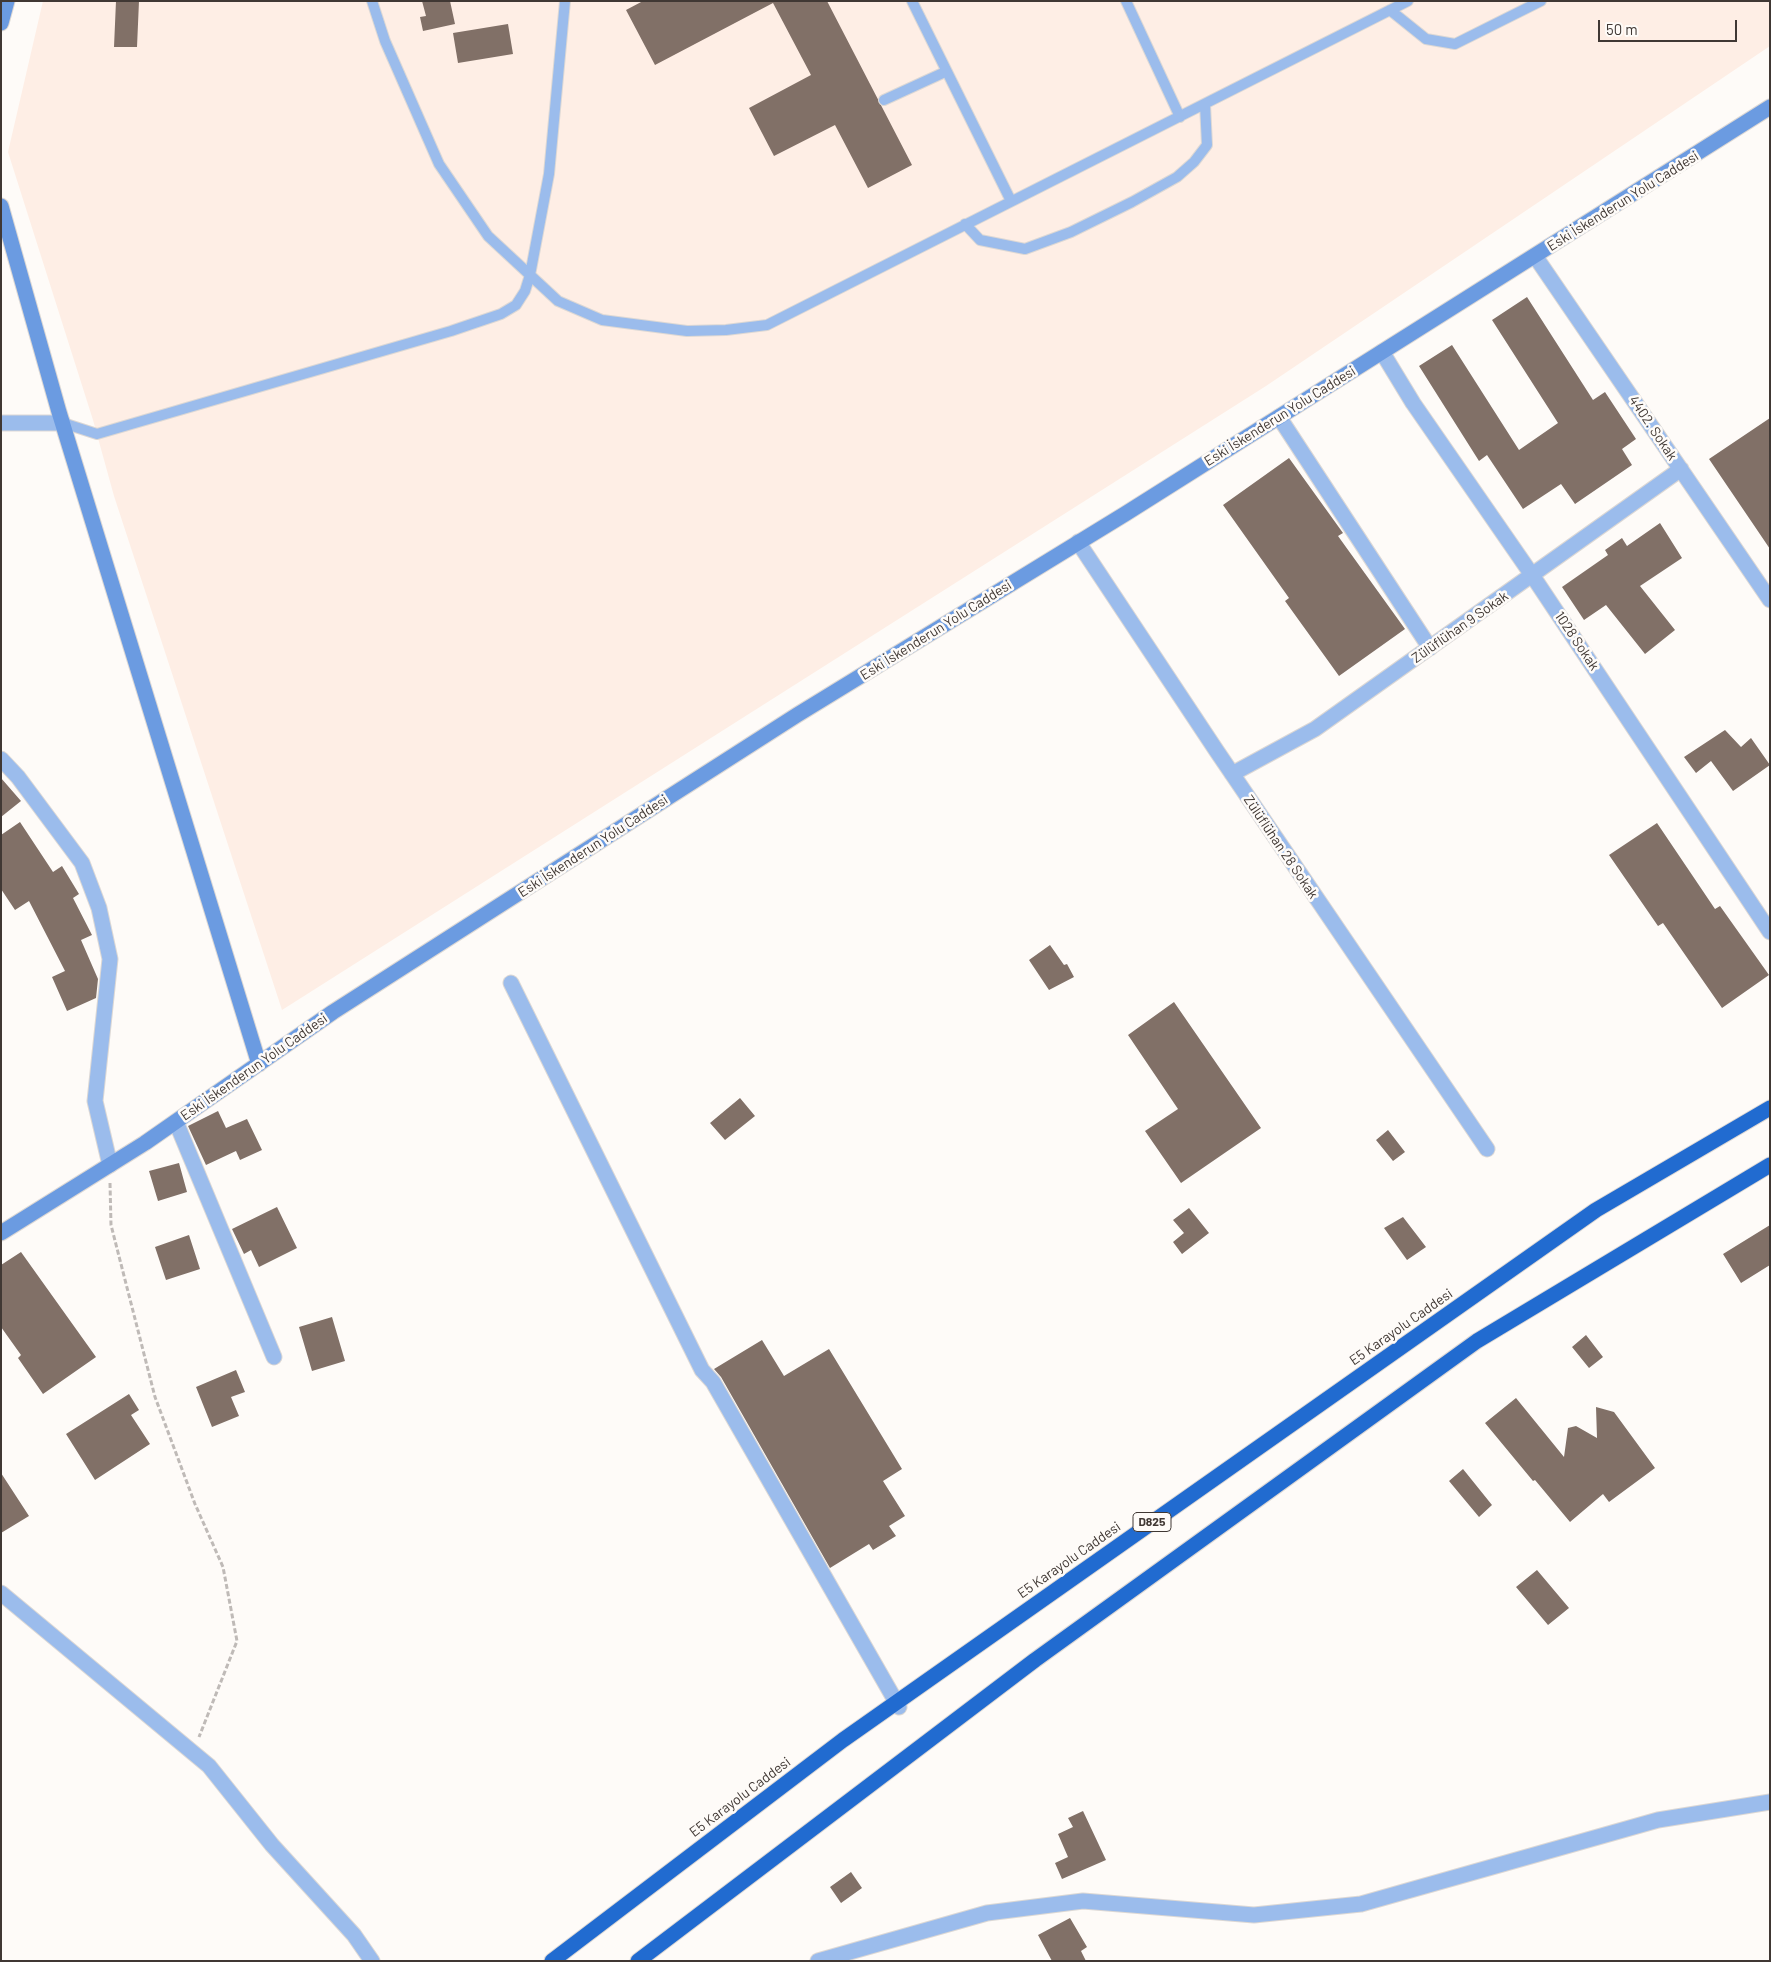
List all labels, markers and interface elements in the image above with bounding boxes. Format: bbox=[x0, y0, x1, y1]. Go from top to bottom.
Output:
scale bar bbox=[1601, 10, 1740, 42]
text: 50 m bbox=[1606, 20, 1638, 38]
street label: Eski İskenderun Yolu Caddesi bbox=[1544, 147, 1702, 255]
street label: Eski İskenderun Yolu Caddesi bbox=[1201, 362, 1359, 470]
street label: 4402. Sokak bbox=[1625, 392, 1681, 464]
street label: Eski İskenderun Yolu Caddesi bbox=[857, 576, 1015, 684]
street label: Zülüflühan 9 Sokak bbox=[1409, 587, 1511, 667]
street label: 1028 Sokak bbox=[1551, 608, 1603, 674]
street label: Eski İskenderun Yolu Caddesi bbox=[515, 791, 671, 901]
street label: Zülüflühan 28 Sokak bbox=[1240, 792, 1322, 902]
street label: Eski İskenderun Yolu Caddesi bbox=[177, 1010, 331, 1124]
street label: E5 Karayolu Caddesi bbox=[1346, 1285, 1456, 1369]
road number: D825 bbox=[1133, 1512, 1171, 1531]
street label: E5 Karayolu Caddesi bbox=[1014, 1518, 1124, 1602]
street label: E5 Karayolu Caddesi bbox=[686, 1754, 794, 1840]

